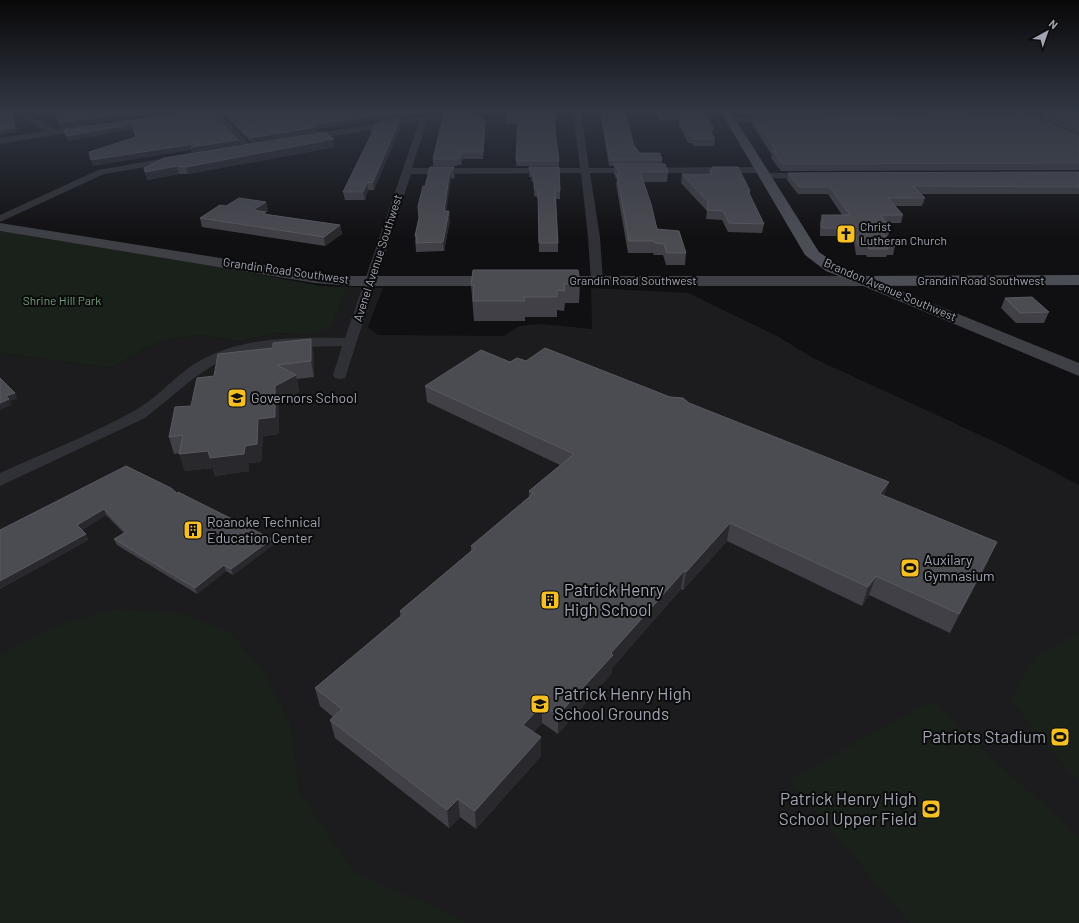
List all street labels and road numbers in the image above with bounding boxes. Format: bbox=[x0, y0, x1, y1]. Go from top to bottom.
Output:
street label: Avenel Avenue Southwest bbox=[350, 192, 404, 323]
street label: Grandin Road Southwest bbox=[222, 254, 350, 286]
street label: Brandon Avenue Southwest bbox=[822, 255, 959, 323]
street label: Grandin Road Southwest bbox=[569, 273, 697, 287]
street label: Grandin Road Southwest bbox=[917, 273, 1045, 287]

